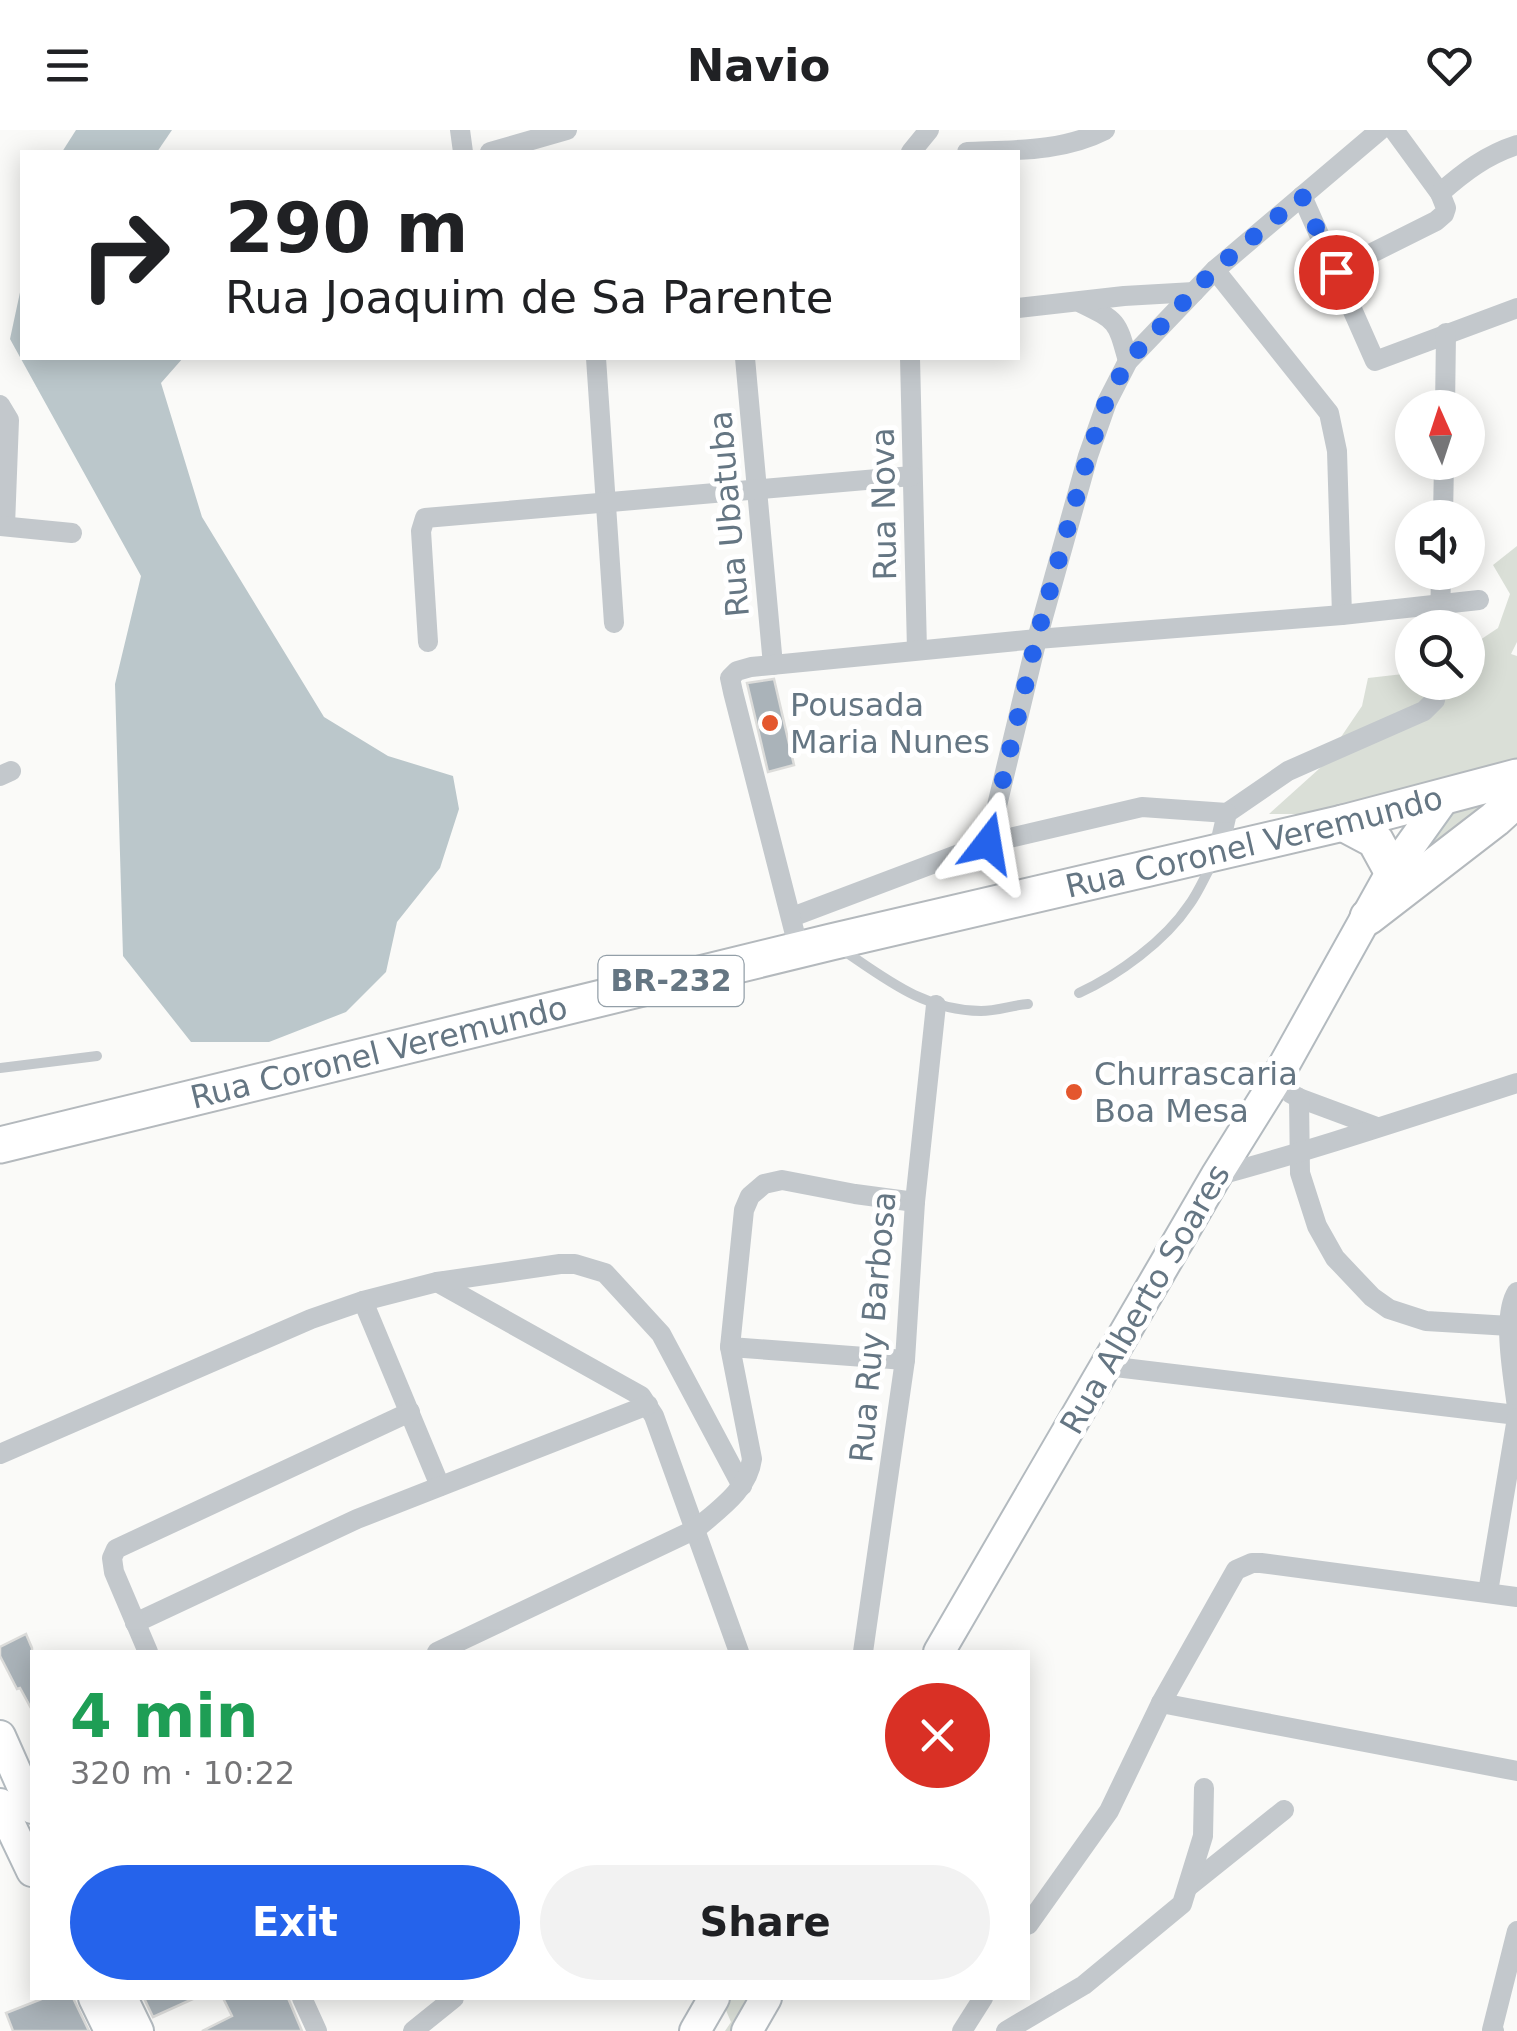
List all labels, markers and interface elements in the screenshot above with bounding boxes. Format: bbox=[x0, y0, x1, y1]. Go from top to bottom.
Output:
icon: menu bbox=[40, 38, 95, 93]
icon: heart bbox=[1422, 38, 1477, 93]
text: Navio bbox=[687, 39, 830, 92]
text: 290 m bbox=[225, 187, 468, 269]
icon: right bbox=[60, 190, 190, 320]
pin bbox=[1294, 230, 1379, 315]
icon: arrive bbox=[1309, 245, 1364, 300]
text: Rua Joaquim de Sa Parente bbox=[225, 271, 834, 324]
north arrow bbox=[1395, 390, 1485, 480]
map controls bbox=[1395, 390, 1485, 700]
street label: Rua Ubatuba bbox=[701, 409, 757, 619]
street label: Rua Nova bbox=[864, 427, 904, 581]
button: sound bbox=[1395, 500, 1485, 590]
button: search bbox=[1395, 610, 1485, 700]
place label: Pousada Maria Nunes bbox=[790, 686, 990, 761]
marker: Pousada Maria Nunes bbox=[759, 712, 781, 734]
street label: Rua Coronel Veremundo bbox=[1062, 778, 1447, 906]
position arrow bbox=[936, 791, 1040, 895]
road number: BR-232 bbox=[598, 956, 744, 1006]
street label: Rua Coronel Veremundo bbox=[187, 988, 571, 1117]
place label: Churrascaria Boa Mesa bbox=[1094, 1055, 1298, 1130]
marker: Churrascaria Boa Mesa bbox=[1063, 1081, 1085, 1103]
street label: Rua Alberto Soares bbox=[1052, 1157, 1238, 1441]
street label: Rua Ruy Barbosa bbox=[842, 1190, 904, 1464]
text: 4 min bbox=[70, 1681, 258, 1751]
button: close bbox=[885, 1683, 990, 1788]
text: 320 m · 10:22 bbox=[70, 1754, 295, 1792]
button: Exit bbox=[70, 1865, 520, 1980]
button: Share bbox=[540, 1865, 990, 1980]

